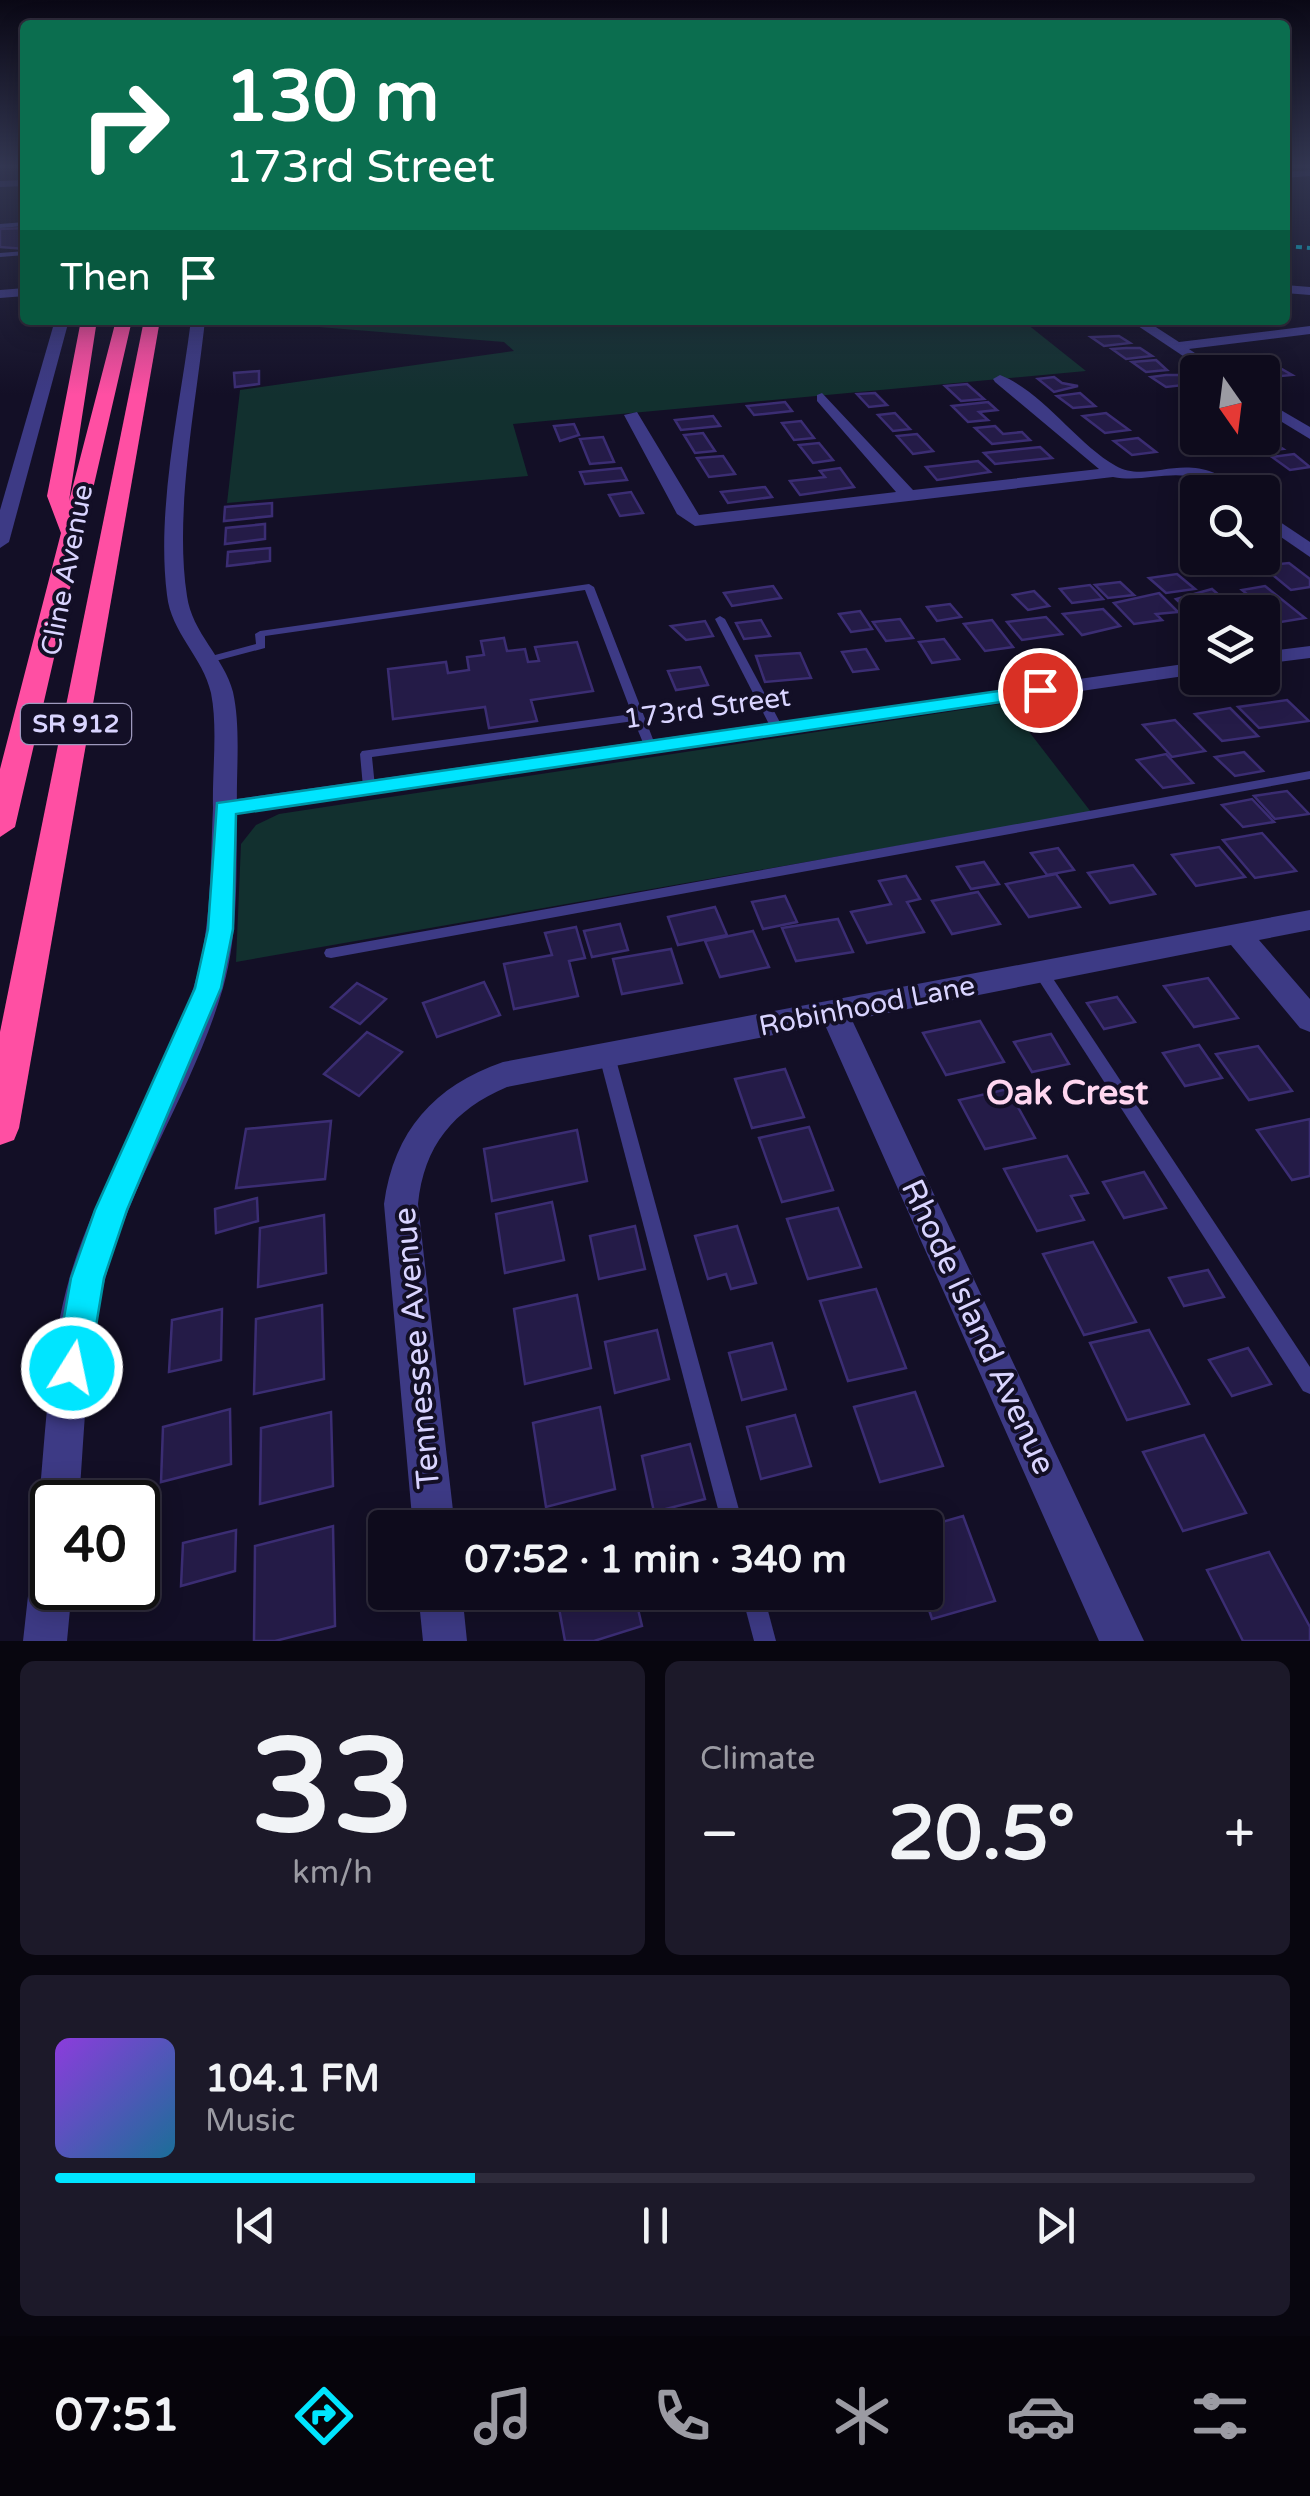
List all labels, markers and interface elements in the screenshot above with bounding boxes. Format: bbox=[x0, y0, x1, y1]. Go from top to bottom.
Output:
text: 130 m bbox=[225, 56, 439, 140]
icon: right bbox=[60, 60, 190, 190]
text: 173rd Street bbox=[225, 141, 495, 195]
icon: arrive bbox=[171, 250, 226, 305]
text: Then bbox=[60, 255, 151, 301]
north arrow bbox=[1180, 355, 1280, 455]
map controls bbox=[1180, 355, 1280, 695]
button: search bbox=[1180, 475, 1280, 575]
street label: Cline Avenue bbox=[34, 481, 100, 659]
button: layers bbox=[1180, 595, 1280, 695]
pin bbox=[998, 648, 1083, 733]
icon: arrive bbox=[1013, 663, 1068, 718]
street label: 173rd Street bbox=[621, 679, 793, 737]
road number: SR 912 bbox=[21, 704, 131, 744]
street label: Robinhood Lane bbox=[756, 968, 978, 1044]
district label: Oak Crest bbox=[986, 1072, 1149, 1114]
street label: Rhode Island Avenue bbox=[893, 1174, 1063, 1480]
street label: Tennessee Avenue bbox=[386, 1206, 448, 1490]
position arrow bbox=[20, 1316, 124, 1420]
speed limit sign: 40 bbox=[30, 1480, 160, 1610]
text: 07:52 · 1 min · 340 m bbox=[464, 1537, 847, 1583]
text: 33 bbox=[251, 1711, 414, 1867]
text: Climate bbox=[700, 1740, 815, 1778]
text: 20.5° bbox=[888, 1789, 1075, 1879]
text: − bbox=[700, 1802, 739, 1868]
text: + bbox=[1224, 1802, 1255, 1868]
text: km/h bbox=[292, 1854, 373, 1892]
text: 104.1 FM bbox=[205, 2056, 380, 2102]
text: Music bbox=[205, 2102, 295, 2140]
icon: previous bbox=[228, 2198, 283, 2253]
icon: pause bbox=[628, 2198, 683, 2253]
icon: next bbox=[1028, 2198, 1083, 2253]
icon: directions bbox=[289, 2381, 359, 2451]
icon: music bbox=[468, 2381, 538, 2451]
icon: phone bbox=[647, 2381, 717, 2451]
icon: climate bbox=[827, 2381, 897, 2451]
icon: car bbox=[1006, 2381, 1076, 2451]
icon: filters bbox=[1185, 2381, 1255, 2451]
text: 07:51 bbox=[55, 2389, 179, 2443]

